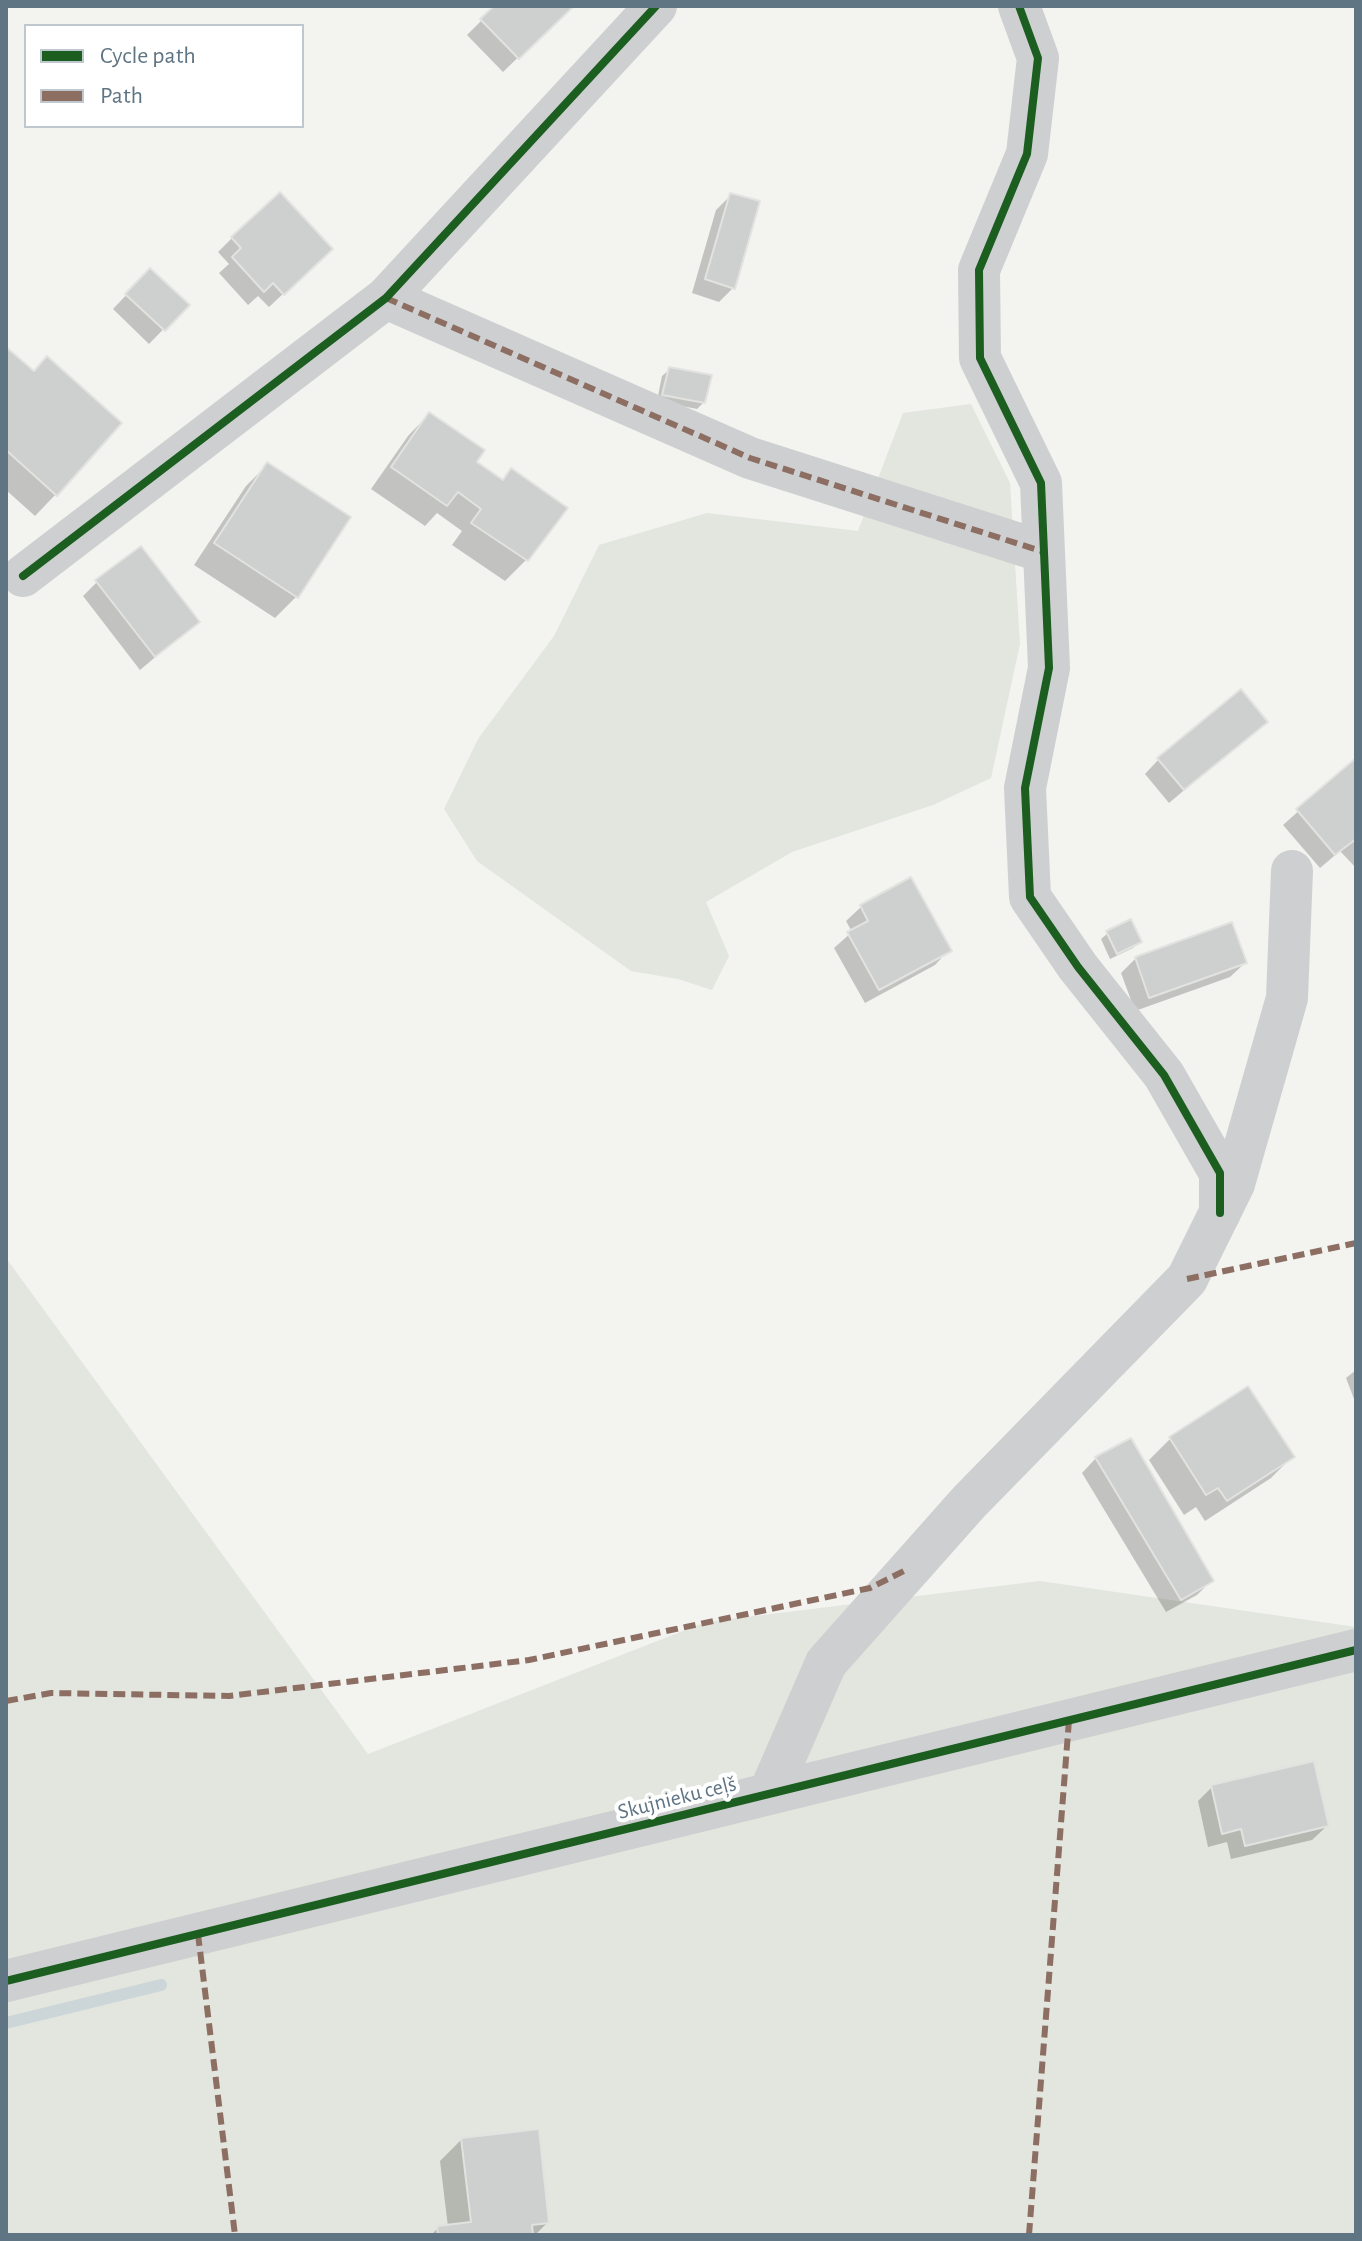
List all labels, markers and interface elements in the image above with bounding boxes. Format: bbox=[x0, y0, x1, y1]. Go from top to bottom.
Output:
legend bbox=[24, 24, 304, 128]
text: Cycle path bbox=[100, 44, 196, 68]
text: Path bbox=[100, 84, 143, 108]
street label: Skujnieku ceļš bbox=[615, 1771, 739, 1825]

